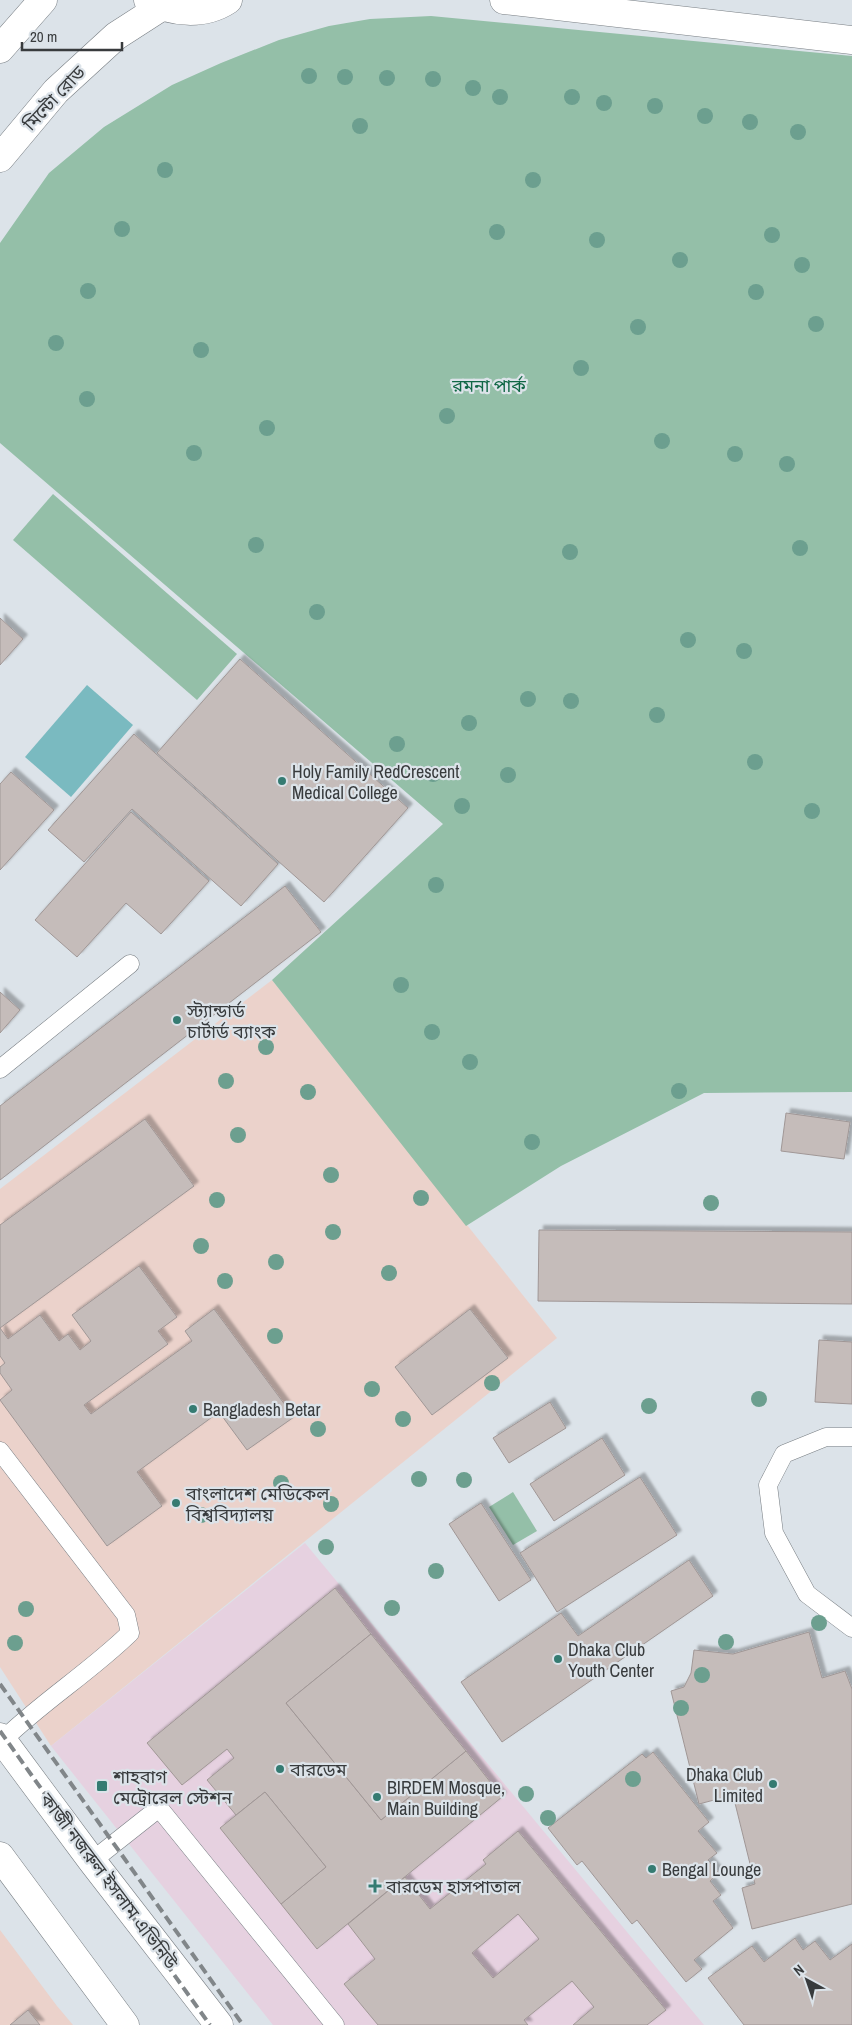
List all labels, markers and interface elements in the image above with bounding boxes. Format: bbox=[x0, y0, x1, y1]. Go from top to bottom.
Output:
scale bar bbox=[22, 20, 122, 52]
text: 20 m bbox=[30, 26, 57, 47]
street label: মিন্টো রোড bbox=[17, 60, 91, 137]
park label: রমনা পার্ক bbox=[451, 373, 526, 398]
place label: Holy Family RedCrescent Medical College bbox=[292, 759, 459, 805]
marker: Holy Family RedCrescent Medical College bbox=[276, 775, 288, 787]
place label: স্ট্যান্ডার্ড চার্টার্ড ব্যাংক bbox=[186, 998, 276, 1044]
marker: স্ট্যান্ডার্ড চার্টার্ড ব্যাংক bbox=[171, 1014, 183, 1026]
place label: Bangladesh Betar bbox=[203, 1397, 320, 1422]
marker: Bangladesh Betar bbox=[187, 1403, 199, 1415]
place label: বাংলাদেশ মেডিকেল বিশ্ববিদ্যালয় bbox=[185, 1481, 330, 1527]
marker: বাংলাদেশ মেডিকেল বিশ্ববিদ্যালয় bbox=[170, 1497, 182, 1509]
place label: Dhaka Club Youth Center bbox=[568, 1637, 654, 1683]
marker: Dhaka Club Youth Center bbox=[552, 1653, 564, 1665]
place label: বারডেম bbox=[289, 1757, 348, 1782]
place label: Dhaka Club Limited bbox=[686, 1762, 763, 1808]
marker: বারডেম bbox=[274, 1763, 286, 1775]
place label: শাহবাগ মেট্রোরেল স্টেশন bbox=[112, 1764, 233, 1810]
place label: BIRDEM Mosque, Main Building bbox=[387, 1775, 505, 1821]
marker: Dhaka Club Limited bbox=[767, 1778, 779, 1790]
marker: শাহবাগ মেট্রোরেল স্টেশন bbox=[95, 1779, 109, 1793]
street label: কাজী নজরুল ইসলাম এভিনিউ bbox=[34, 1787, 184, 1974]
marker: BIRDEM Mosque, Main Building bbox=[371, 1791, 383, 1803]
place label: Bengal Lounge bbox=[662, 1857, 761, 1882]
marker: Bengal Lounge bbox=[646, 1863, 658, 1875]
place label: বারডেম হাসপাতাল bbox=[385, 1874, 521, 1899]
marker: বারডেম হাসপাতাল bbox=[368, 1879, 382, 1893]
north arrow bbox=[782, 1955, 832, 2005]
text: N bbox=[790, 1960, 808, 1980]

